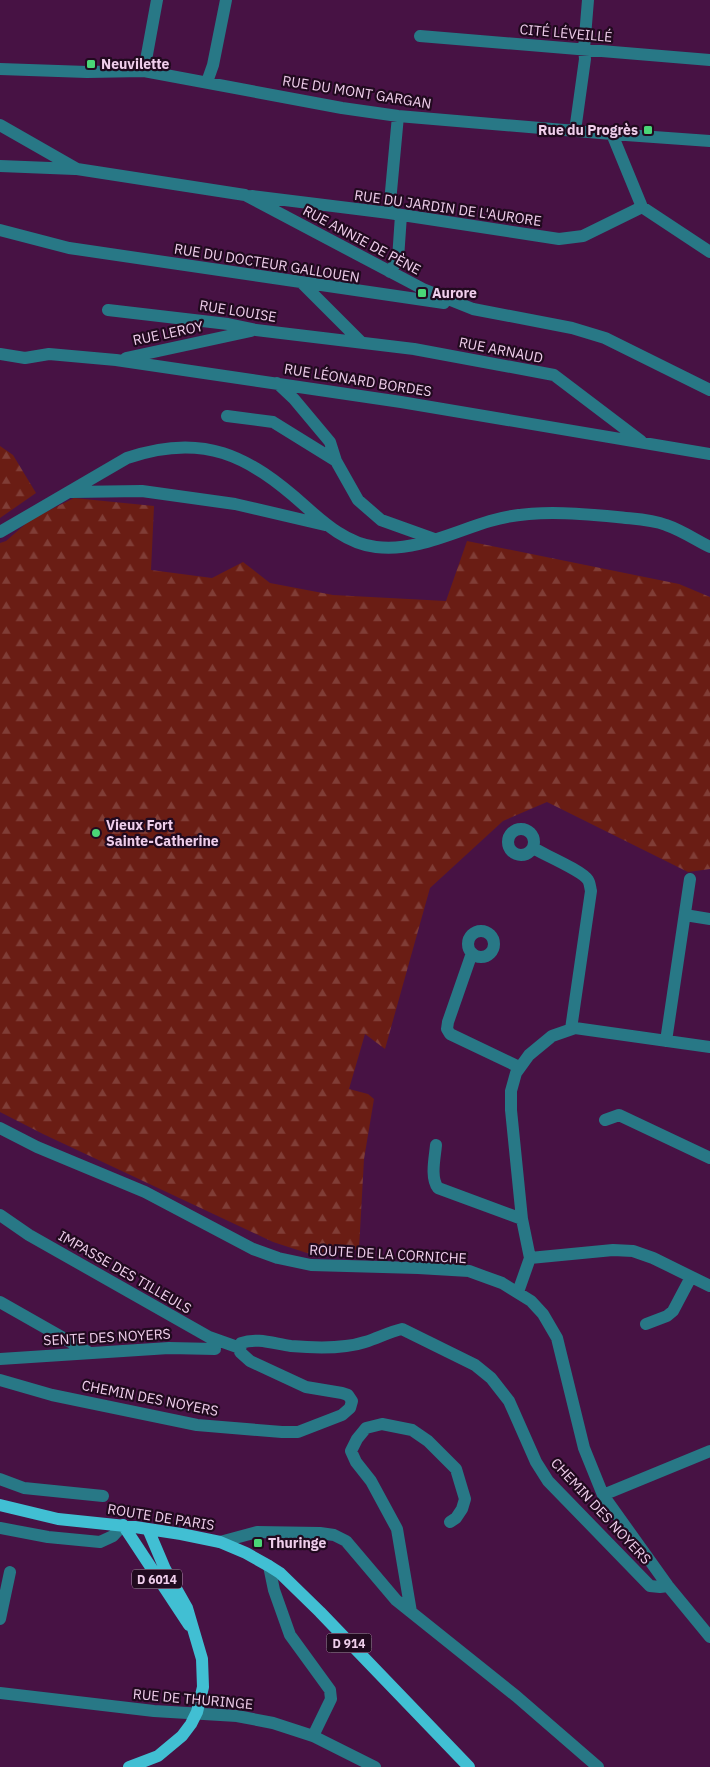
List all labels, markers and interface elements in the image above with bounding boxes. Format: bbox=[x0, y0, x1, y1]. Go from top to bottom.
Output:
street label: CITÉ LÉVEILLÉ bbox=[519, 19, 613, 46]
place label: Neuvilette bbox=[101, 55, 170, 73]
marker: Neuvilette bbox=[85, 58, 97, 70]
street label: RUE DU MONT GARGAN bbox=[281, 71, 433, 113]
place label: Rue du Progrès bbox=[538, 121, 638, 139]
marker: Rue du Progrès bbox=[642, 124, 654, 136]
street label: RUE DU JARDIN DE L'AURORE bbox=[353, 186, 543, 230]
street label: RUE ANNIE DE PÈNE bbox=[300, 200, 425, 279]
street label: RUE DU DOCTEUR GALLOUEN bbox=[173, 239, 361, 287]
place label: Aurore bbox=[432, 284, 477, 302]
marker: Aurore bbox=[416, 287, 428, 299]
street label: RUE LOUISE bbox=[198, 296, 278, 326]
street label: RUE LEROY bbox=[131, 317, 206, 349]
street label: RUE ARNAUD bbox=[457, 333, 545, 367]
street label: RUE LÉONARD BORDES bbox=[283, 358, 433, 401]
place label: Vieux Fort Sainte-Catherine bbox=[106, 816, 219, 850]
marker: Vieux Fort Sainte-Catherine bbox=[90, 827, 102, 839]
street label: IMPASSE DES TILLEULS bbox=[55, 1227, 195, 1317]
street label: ROUTE DE LA CORNICHE bbox=[309, 1241, 467, 1267]
street label: SENTE DES NOYERS bbox=[43, 1325, 171, 1349]
street label: CHEMIN DES NOYERS bbox=[80, 1376, 220, 1420]
street label: CHEMIN DES NOYERS bbox=[547, 1454, 655, 1568]
street label: ROUTE DE PARIS bbox=[106, 1500, 216, 1534]
place label: Thuringe bbox=[268, 1534, 327, 1552]
marker: Thuringe bbox=[252, 1537, 264, 1549]
road number: D 6014 bbox=[132, 1570, 182, 1588]
road number: D 914 bbox=[326, 1634, 372, 1652]
street label: RUE DE THURINGE bbox=[132, 1685, 254, 1713]

